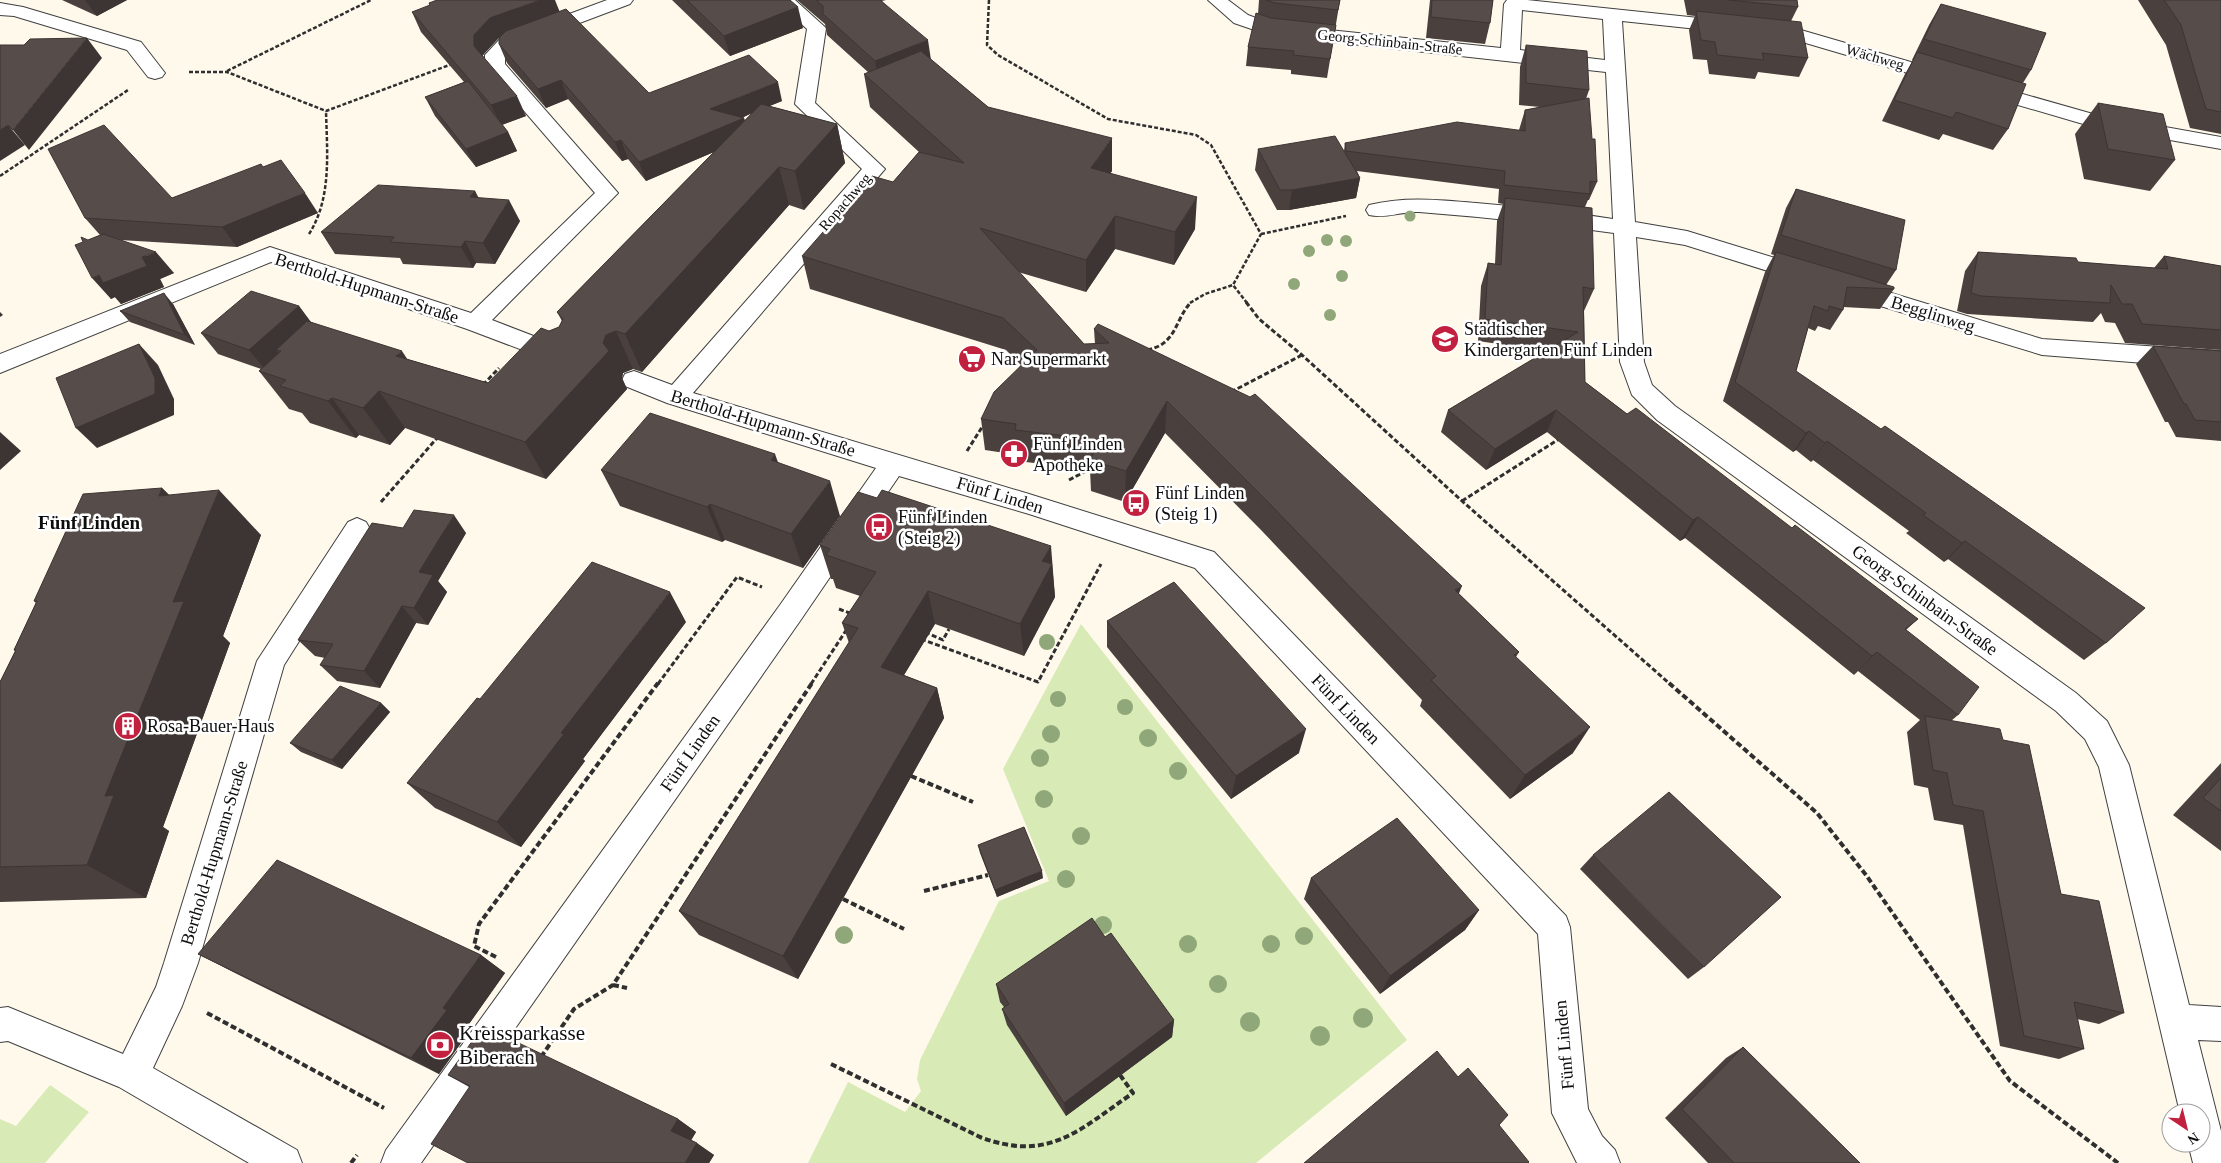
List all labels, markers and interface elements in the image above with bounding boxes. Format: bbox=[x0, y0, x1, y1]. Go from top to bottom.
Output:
street label: Georg-Schinbain-Straße bbox=[1317, 26, 1464, 58]
street label: Wächweg bbox=[1844, 41, 1907, 73]
street label: Ropachweg bbox=[816, 170, 875, 234]
street label: Berthold-Hupmann-Straße bbox=[273, 249, 461, 327]
street label: Begglinweg bbox=[1888, 292, 1978, 336]
place label: Städtischer Kindergarten Fünf Linden bbox=[1464, 319, 1653, 360]
school or university icon: Städtischer Kindergarten Fünf Linden bbox=[1430, 324, 1460, 354]
supermarket icon: Nar Supermarkt bbox=[957, 344, 987, 374]
place label: Nar Supermarkt bbox=[991, 349, 1106, 369]
street label: Berthold-Hupmann-Straße bbox=[668, 385, 858, 461]
place label: Fünf Linden Apotheke bbox=[1033, 434, 1123, 475]
pharmacy icon: Fünf Linden Apotheke bbox=[999, 439, 1029, 469]
street label: Fünf Linden bbox=[954, 472, 1046, 518]
place label: Fünf Linden (Steig 1) bbox=[1155, 483, 1245, 525]
bus stop icon: Fünf Linden (Steig 1) bbox=[1121, 488, 1151, 518]
place label: Fünf Linden (Steig 2) bbox=[898, 507, 988, 549]
district label: Fünf Linden bbox=[38, 512, 140, 533]
bus stop icon: Fünf Linden (Steig 2) bbox=[864, 512, 894, 542]
street label: Georg-Schinbain-Straße bbox=[1848, 541, 2002, 659]
street label: Fünf Linden bbox=[1308, 670, 1384, 748]
building icon: Rosa-Bauer-Haus bbox=[113, 711, 143, 741]
street label: Fünf Linden bbox=[656, 711, 724, 795]
place label: Rosa-Bauer-Haus bbox=[147, 716, 275, 736]
street label: Berthold-Hupmann-Straße bbox=[176, 758, 252, 948]
street label: Fünf Linden bbox=[1550, 1000, 1578, 1090]
place label: Kreissparkasse Biberach bbox=[459, 1021, 585, 1069]
bank icon: Kreissparkasse Biberach bbox=[425, 1030, 455, 1060]
north arrow bbox=[2161, 1103, 2211, 1153]
text: N bbox=[2185, 1129, 2202, 1147]

